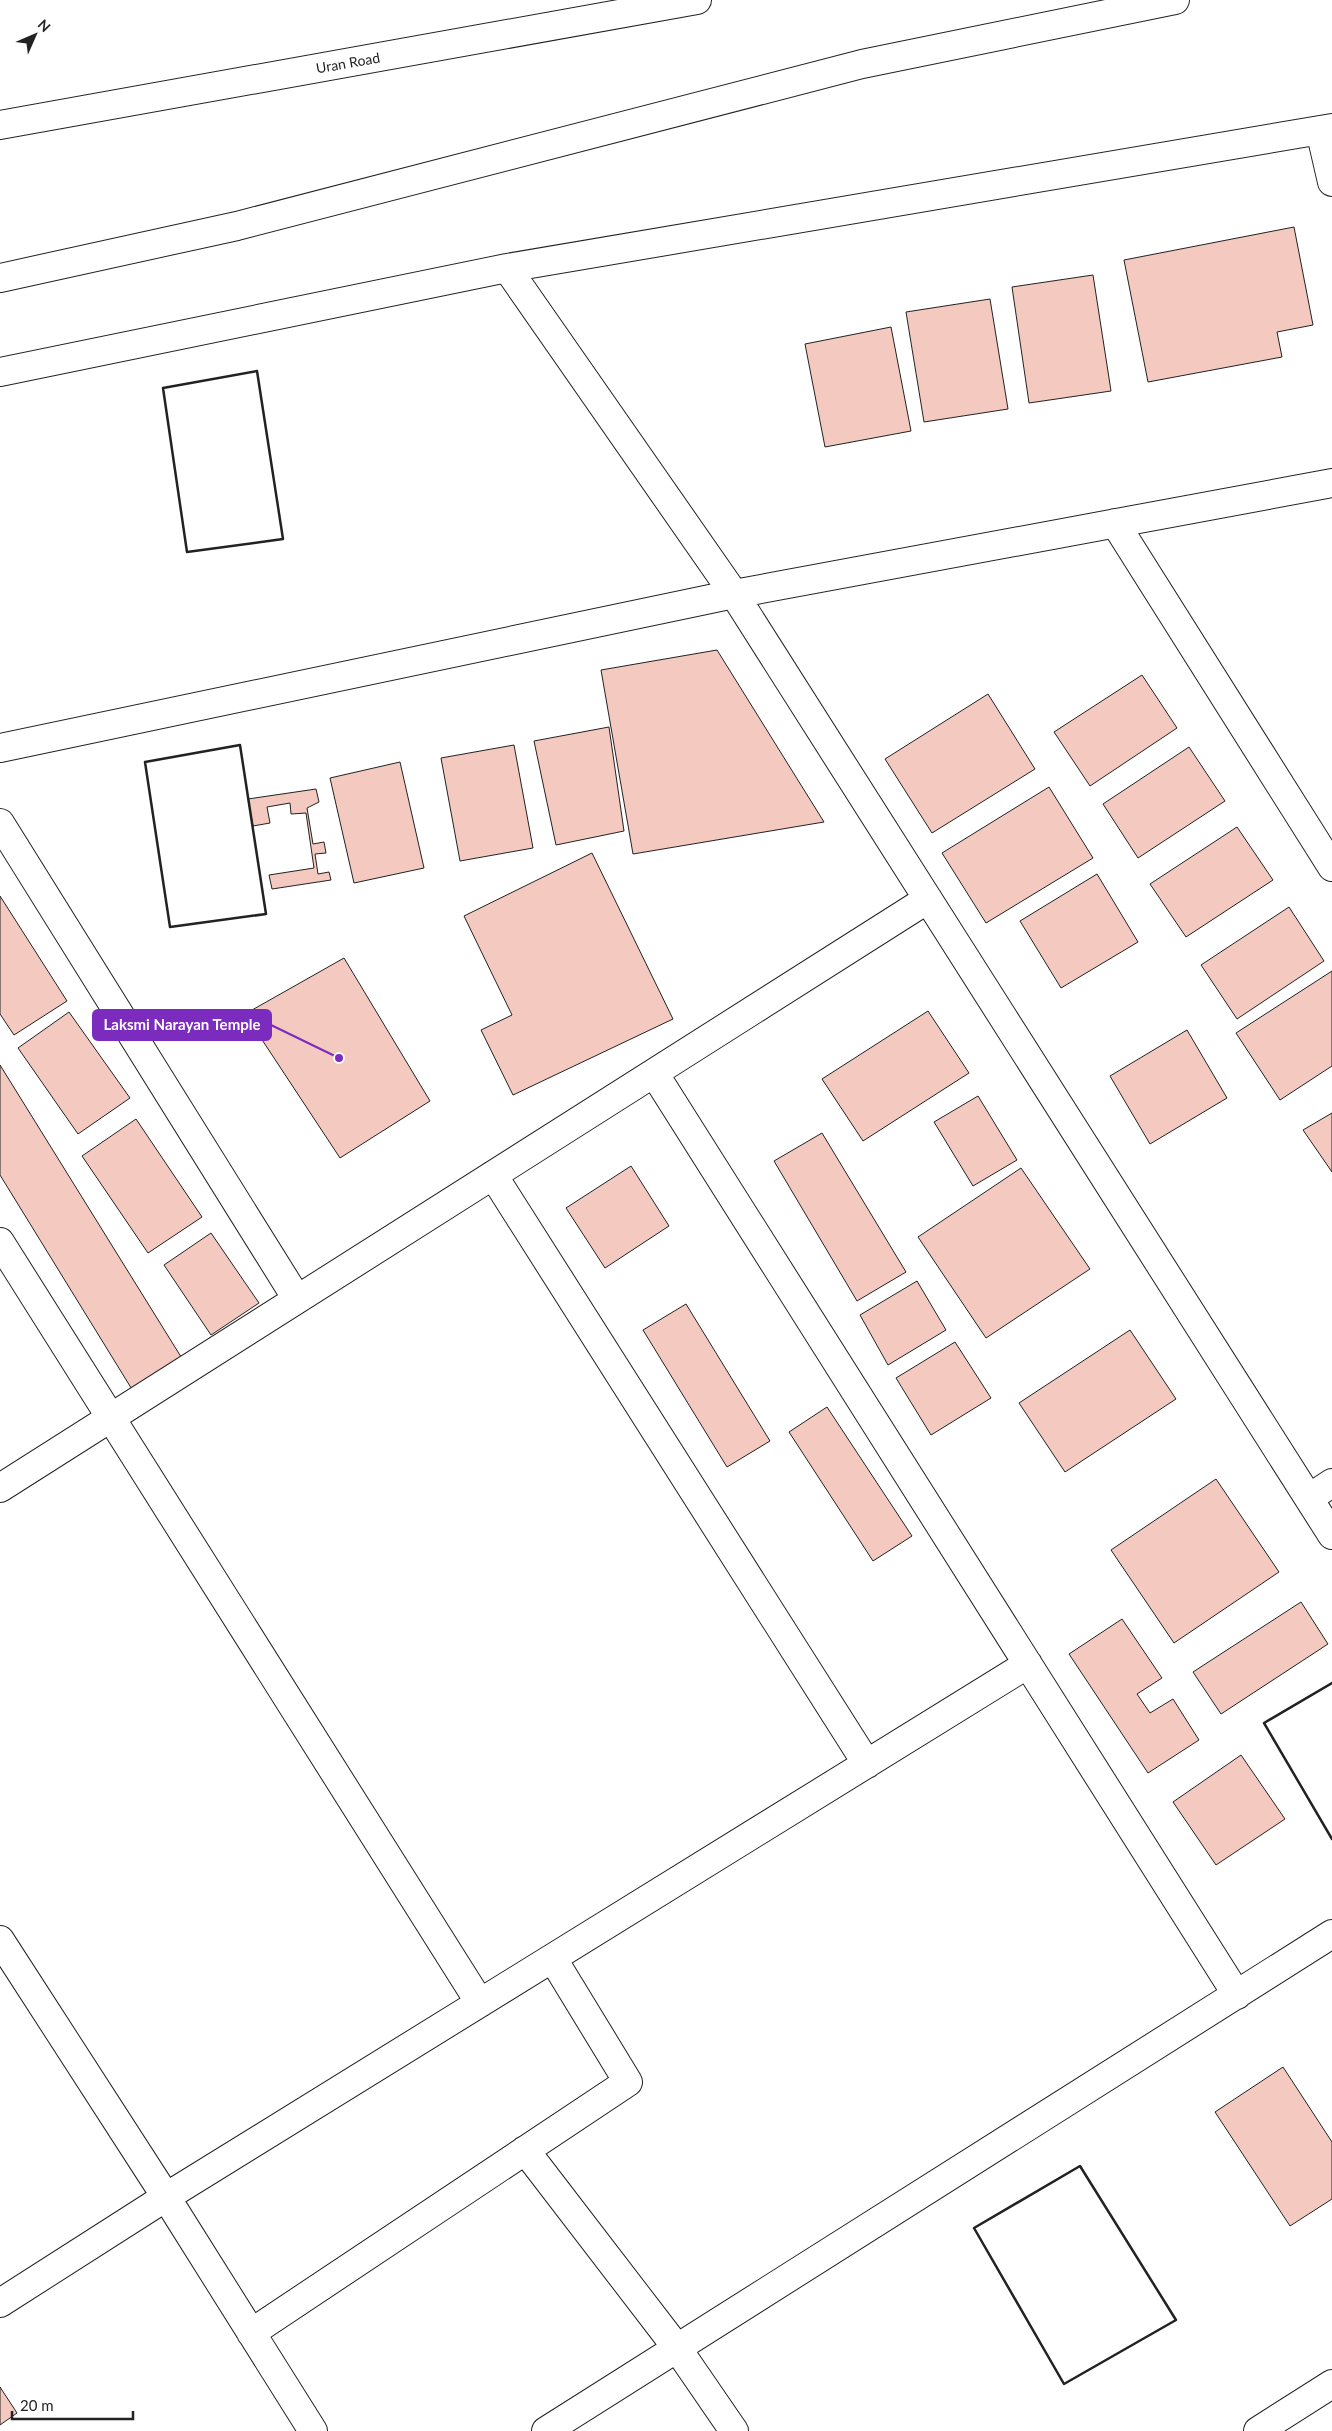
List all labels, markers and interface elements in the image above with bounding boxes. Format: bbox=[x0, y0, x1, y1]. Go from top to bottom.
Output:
north arrow bbox=[10, 10, 60, 60]
text: N bbox=[35, 16, 54, 35]
street label: Uran Road bbox=[315, 49, 381, 76]
callout: Laksmi Narayan Temple bbox=[93, 1010, 271, 1040]
text: Laksmi Narayan Temple bbox=[104, 1015, 260, 1033]
scale bar bbox=[12, 2388, 134, 2420]
text: 20 m bbox=[20, 2396, 54, 2414]

